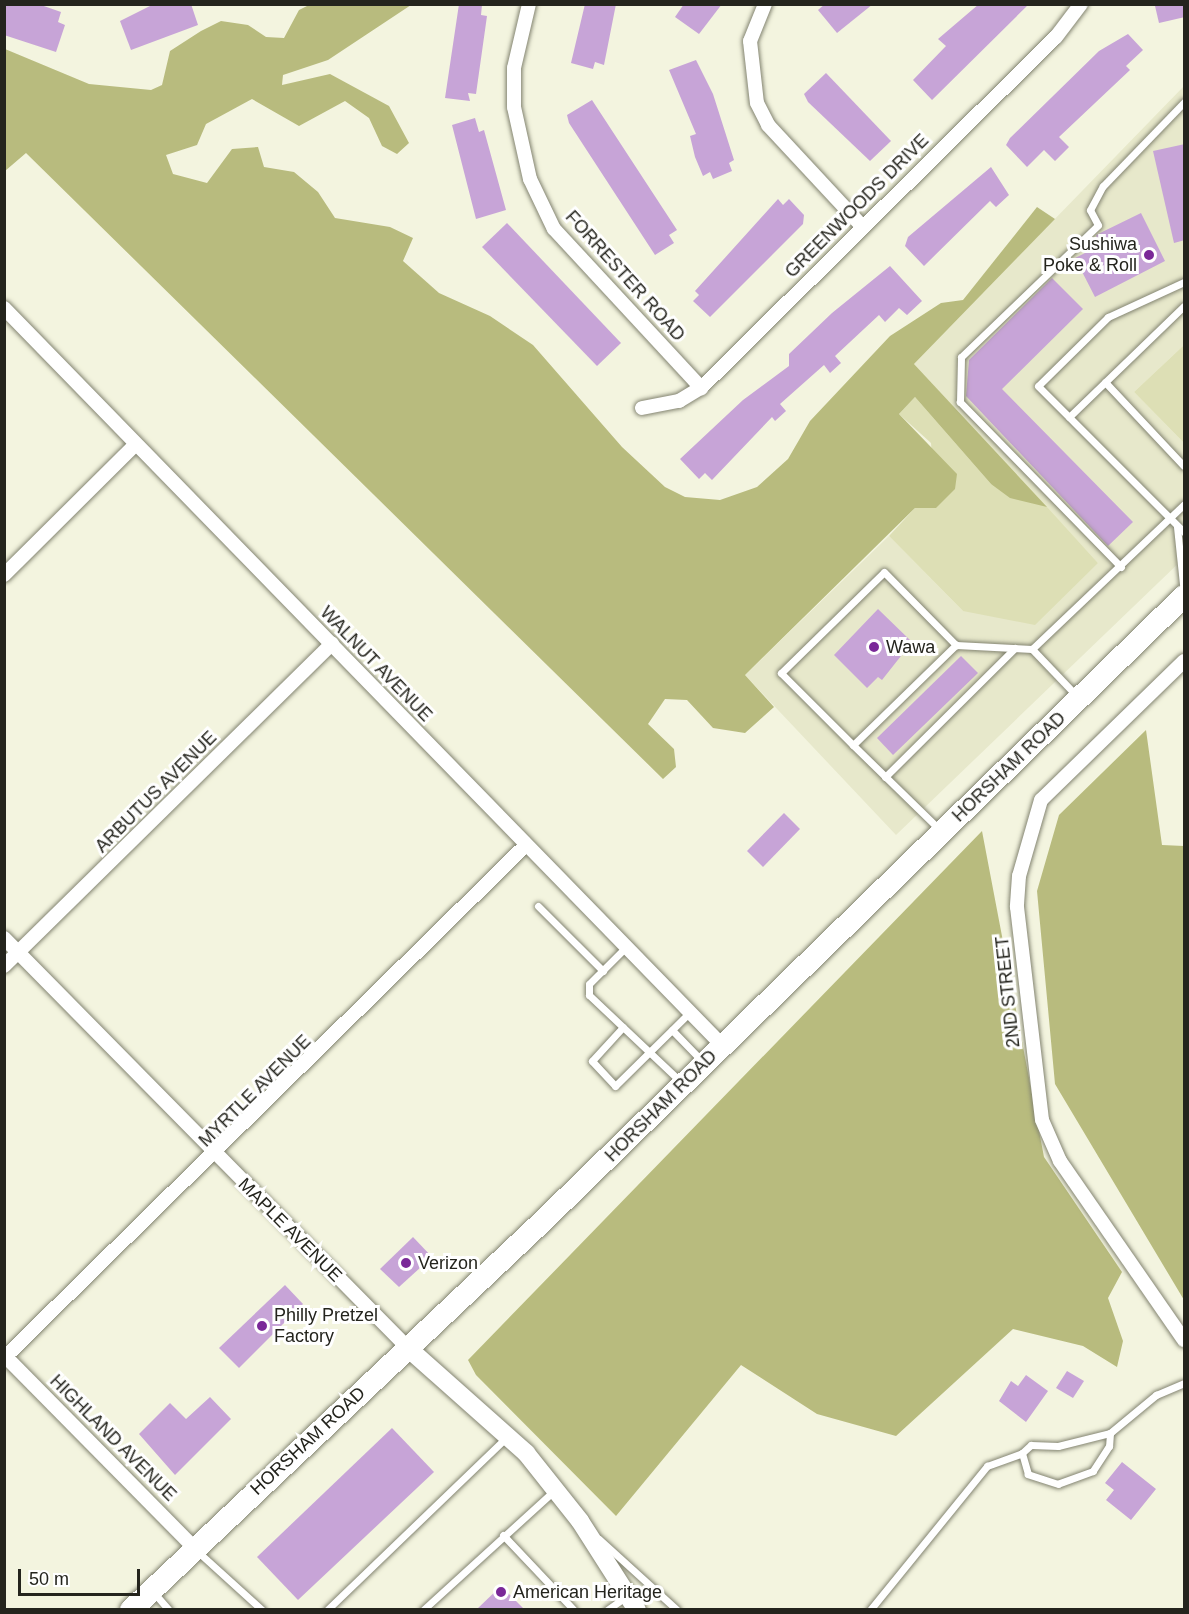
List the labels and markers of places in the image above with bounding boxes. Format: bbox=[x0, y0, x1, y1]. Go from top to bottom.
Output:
place label: Sushiwa Poke & Roll bbox=[1043, 234, 1137, 276]
marker: Sushiwa Poke & Roll bbox=[1142, 248, 1156, 262]
place label: Wawa bbox=[886, 636, 935, 658]
marker: Wawa bbox=[867, 640, 881, 654]
place label: Verizon bbox=[418, 1252, 478, 1274]
marker: Verizon bbox=[399, 1256, 413, 1270]
place label: Philly Pretzel Factory bbox=[274, 1305, 378, 1348]
marker: Philly Pretzel Factory bbox=[255, 1319, 269, 1333]
place label: American Heritage bbox=[513, 1581, 662, 1603]
marker: American Heritage bbox=[494, 1585, 508, 1599]

